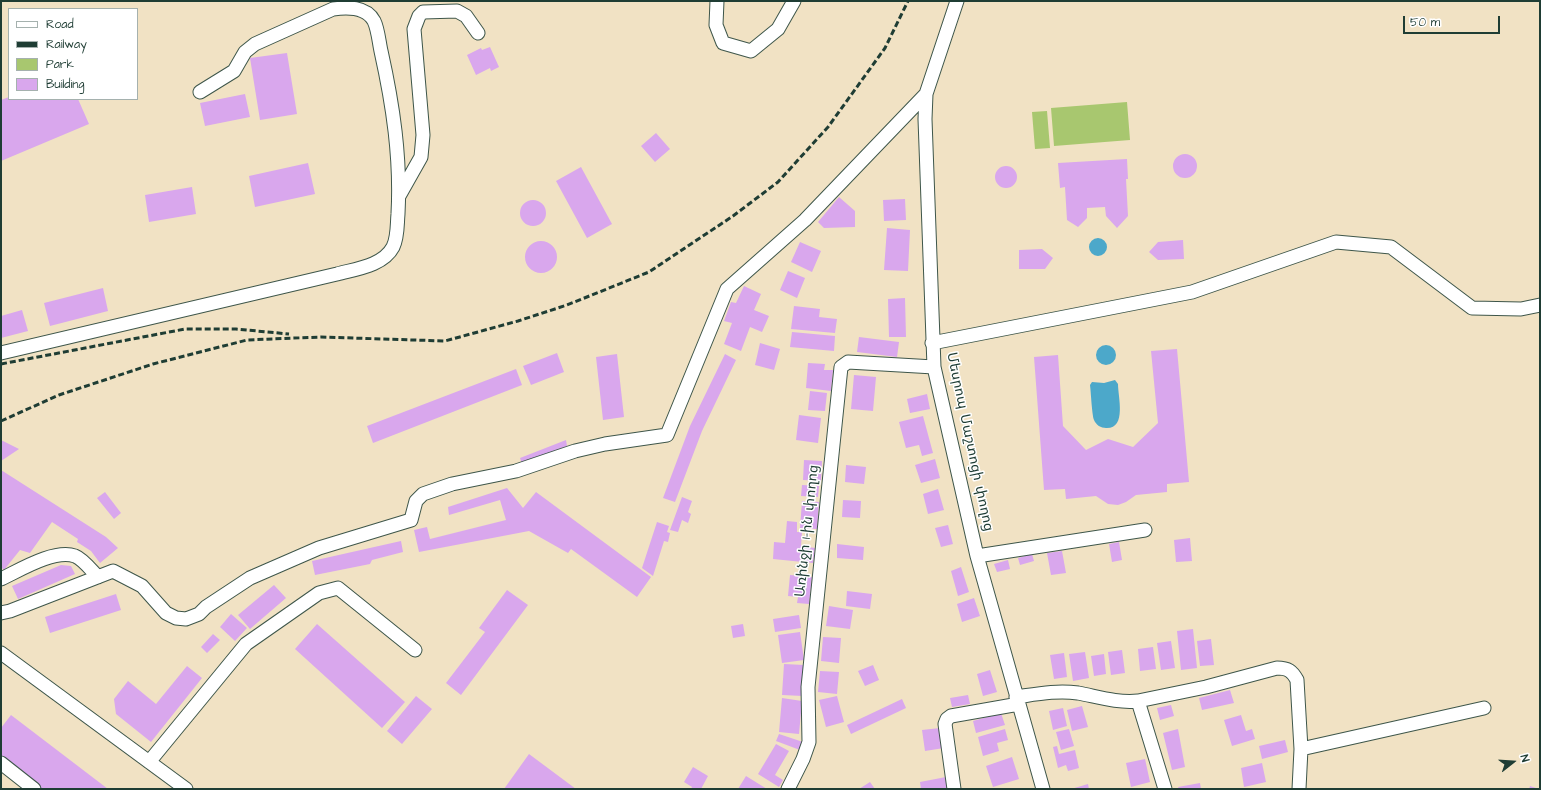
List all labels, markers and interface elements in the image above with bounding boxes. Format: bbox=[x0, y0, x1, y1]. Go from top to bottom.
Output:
legend bbox=[8, 8, 138, 100]
scale bar bbox=[1405, 8, 1502, 34]
text: 50 m bbox=[1410, 14, 1440, 31]
text: Road bbox=[46, 16, 74, 33]
text: Railway bbox=[46, 36, 87, 53]
text: Park bbox=[46, 56, 74, 73]
text: Building bbox=[46, 76, 84, 93]
street label: Մեսրոպ Մաշտոցի փողոց bbox=[942, 351, 996, 533]
street label: Առինջի 1-ին փողոց bbox=[793, 464, 823, 598]
north arrow bbox=[1493, 742, 1533, 782]
text: N bbox=[1517, 753, 1533, 764]

